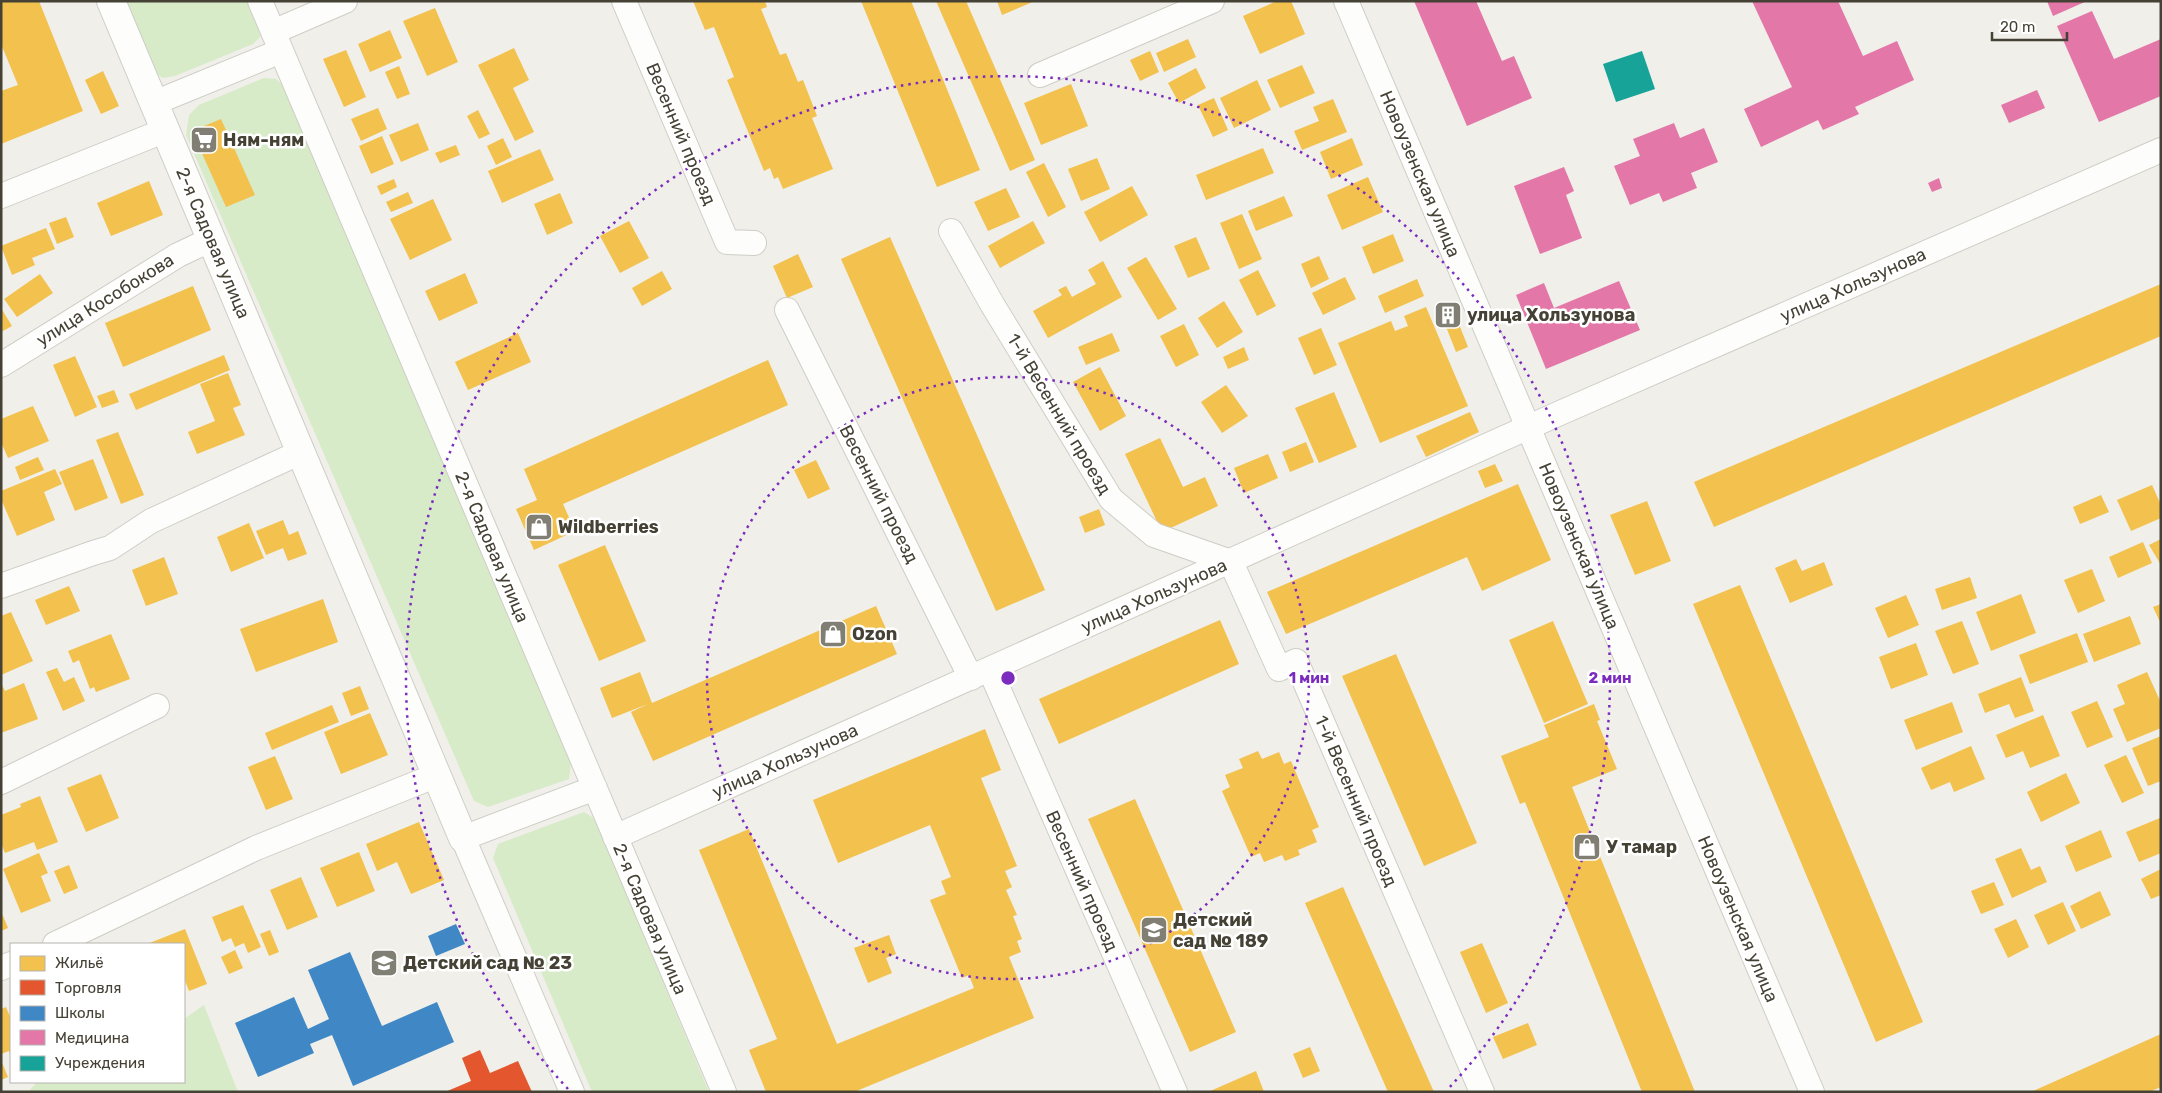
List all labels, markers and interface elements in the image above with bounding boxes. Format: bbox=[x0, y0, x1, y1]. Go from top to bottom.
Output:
scale bar bbox=[1992, 10, 2067, 42]
text: 20 m bbox=[2000, 18, 2035, 36]
street label: Весенний проезд bbox=[641, 60, 721, 209]
street label: Новоузенская улица bbox=[1375, 87, 1465, 261]
supermarket icon: Ням-ням bbox=[189, 125, 219, 155]
place label: Ням-ням bbox=[223, 129, 304, 151]
street label: 2-я Садовая улица bbox=[171, 164, 255, 322]
street label: улица Хользунова bbox=[1777, 243, 1929, 327]
street label: улица Кособокова bbox=[32, 249, 178, 351]
building icon: улица Хользунова bbox=[1433, 300, 1463, 330]
place label: улица Хользунова bbox=[1467, 304, 1635, 326]
street label: 1-й Весенний проезд bbox=[1002, 329, 1116, 499]
street label: Весенний проезд bbox=[835, 421, 923, 567]
street label: Новоузенская улица bbox=[1534, 459, 1624, 633]
street label: 2-я Садовая улица bbox=[450, 468, 534, 626]
shop icon: Wildberries bbox=[524, 512, 554, 542]
place label: Wildberries bbox=[558, 516, 659, 538]
street label: улица Хользунова bbox=[1078, 554, 1230, 638]
shop icon: Ozon bbox=[818, 619, 848, 649]
place label: Ozon bbox=[852, 623, 897, 645]
centre of rings bbox=[999, 669, 1017, 687]
text: 1 мин bbox=[1289, 669, 1329, 687]
text: 2 мин bbox=[1589, 669, 1631, 687]
street label: 1-й Весенний проезд bbox=[1310, 712, 1402, 890]
street label: улица Хользунова bbox=[709, 719, 861, 803]
street label: Весенний проезд bbox=[1041, 807, 1123, 955]
shop icon: У тамар bbox=[1572, 832, 1602, 862]
street label: Новоузенская улица bbox=[1693, 832, 1783, 1006]
place label: У тамар bbox=[1606, 836, 1677, 858]
street label: 2-я Садовая улица bbox=[608, 840, 692, 998]
place label: Детский сад № 189 bbox=[1173, 909, 1268, 952]
school or university icon: Детский сад № 189 bbox=[1139, 915, 1169, 945]
legend bbox=[10, 943, 185, 1083]
school or university icon: Детский сад № 23 bbox=[369, 948, 399, 978]
place label: Детский сад № 23 bbox=[403, 952, 572, 974]
text: Жильё bbox=[55, 954, 104, 972]
text: Торговля bbox=[55, 979, 121, 997]
text: Школы bbox=[55, 1004, 105, 1022]
text: Медицина bbox=[55, 1029, 129, 1047]
text: Учреждения bbox=[55, 1054, 145, 1072]

